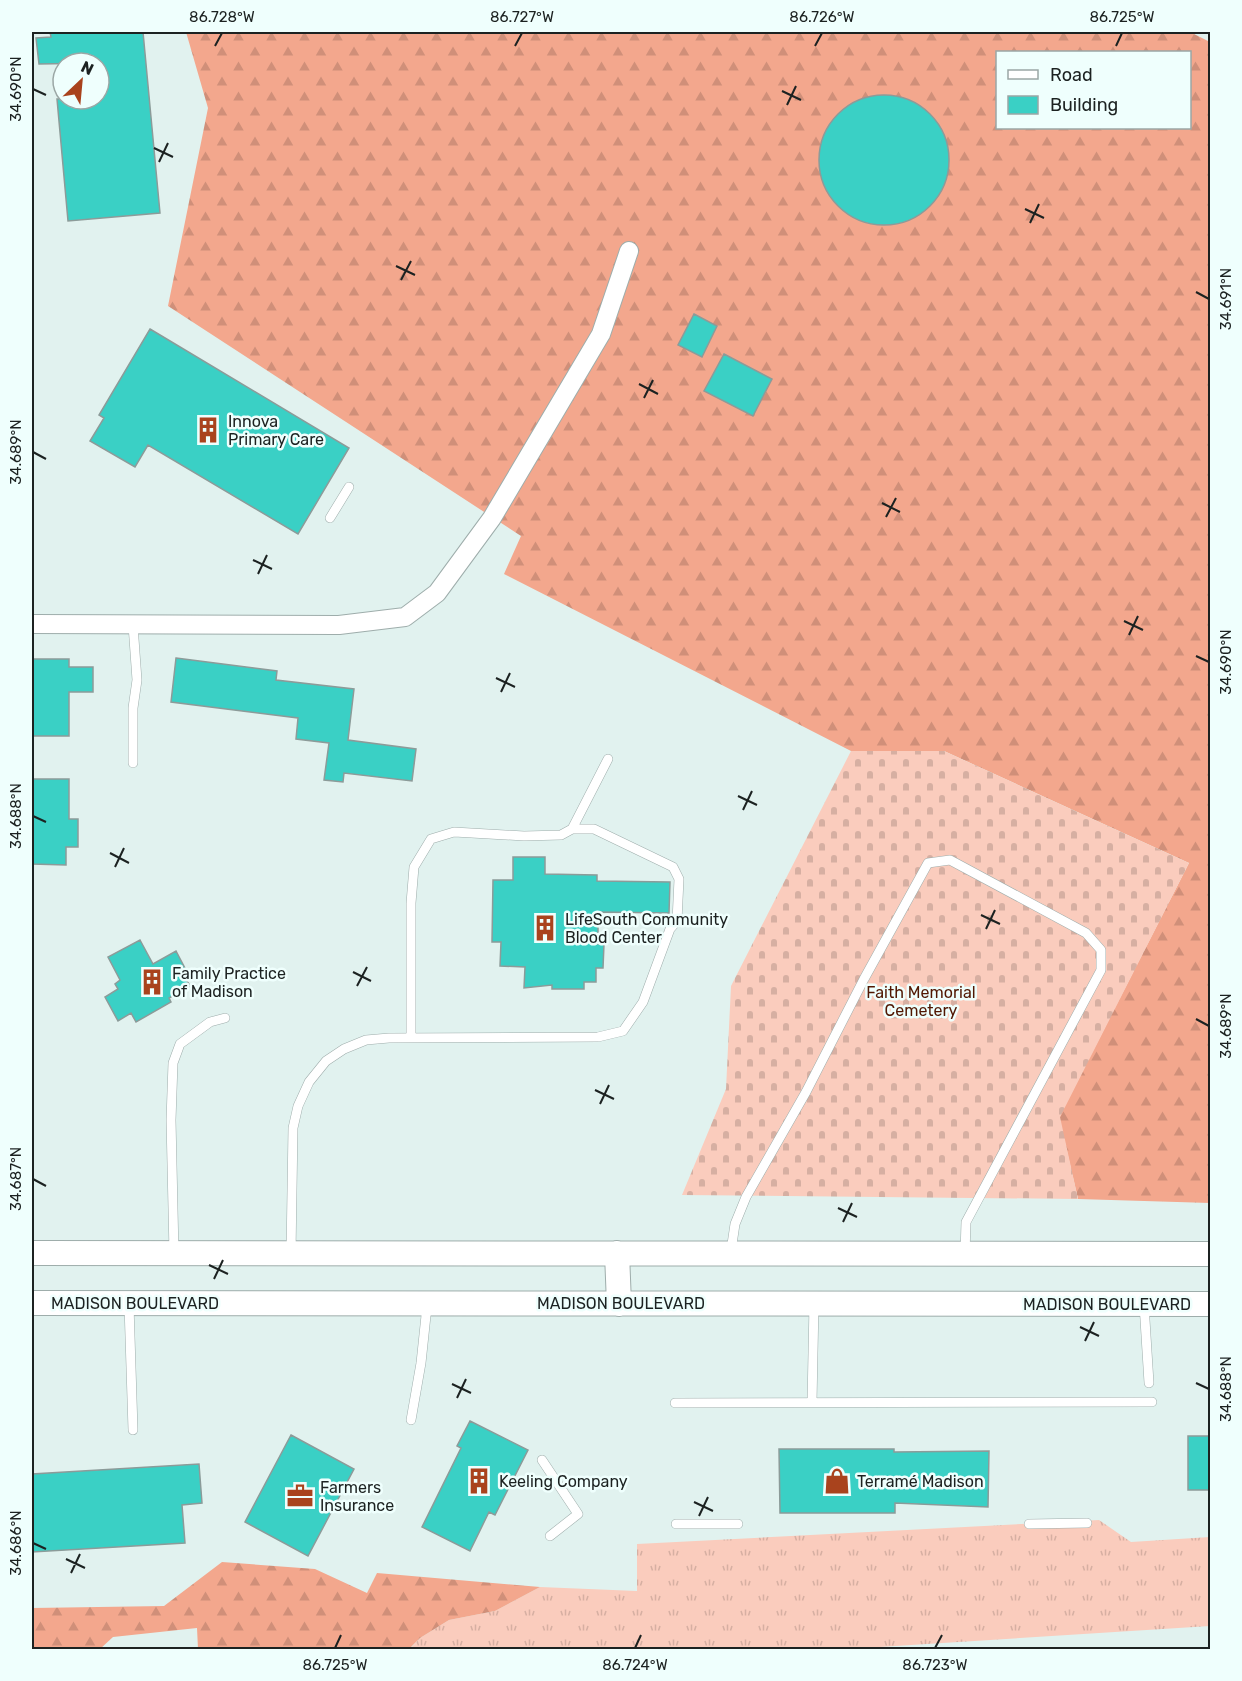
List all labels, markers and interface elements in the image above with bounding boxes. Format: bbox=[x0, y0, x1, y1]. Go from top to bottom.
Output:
text: 86.728°W bbox=[189, 8, 255, 26]
text: 86.727°W bbox=[490, 8, 554, 26]
text: 86.726°W bbox=[789, 8, 855, 26]
text: 86.725°W bbox=[1089, 8, 1155, 26]
north arrow bbox=[51, 51, 111, 111]
legend bbox=[996, 51, 1191, 129]
text: 34.690°N bbox=[7, 56, 25, 122]
text: N bbox=[78, 57, 97, 79]
text: Road bbox=[1050, 64, 1093, 86]
text: Building bbox=[1050, 94, 1118, 116]
text: 34.691°N bbox=[1217, 268, 1235, 330]
place label: Innova Primary Care bbox=[228, 412, 324, 449]
building icon: Innova Primary Care bbox=[193, 415, 223, 445]
text: 34.689°N bbox=[7, 419, 25, 485]
text: 34.690°N bbox=[1217, 629, 1235, 695]
text: 34.688°N bbox=[7, 783, 25, 849]
place label: LifeSouth Community Blood Center bbox=[565, 910, 728, 947]
building icon: LifeSouth Community Blood Center bbox=[530, 913, 560, 943]
place label: Family Practice of Madison bbox=[172, 964, 286, 1001]
building icon: Family Practice of Madison bbox=[137, 967, 167, 997]
park label: Faith Memorial Cemetery bbox=[866, 983, 976, 1020]
text: 34.689°N bbox=[1217, 993, 1235, 1059]
text: 34.687°N bbox=[7, 1147, 25, 1211]
street label: MADISON BOULEVARD bbox=[51, 1294, 219, 1313]
street label: MADISON BOULEVARD bbox=[537, 1294, 705, 1313]
street label: MADISON BOULEVARD bbox=[1023, 1295, 1191, 1314]
text: 34.688°N bbox=[1217, 1356, 1235, 1422]
building icon: Keeling Company bbox=[464, 1466, 494, 1496]
shop icon: Terramé Madison bbox=[822, 1466, 852, 1496]
place label: Keeling Company bbox=[499, 1472, 628, 1491]
place label: Terramé Madison bbox=[857, 1472, 984, 1491]
place label: Farmers Insurance bbox=[320, 1478, 394, 1515]
office icon: Farmers Insurance bbox=[285, 1481, 315, 1511]
text: 34.686°N bbox=[7, 1510, 25, 1576]
text: 86.725°W bbox=[302, 1656, 368, 1674]
text: 86.724°W bbox=[602, 1656, 668, 1674]
text: 86.723°W bbox=[902, 1656, 968, 1674]

